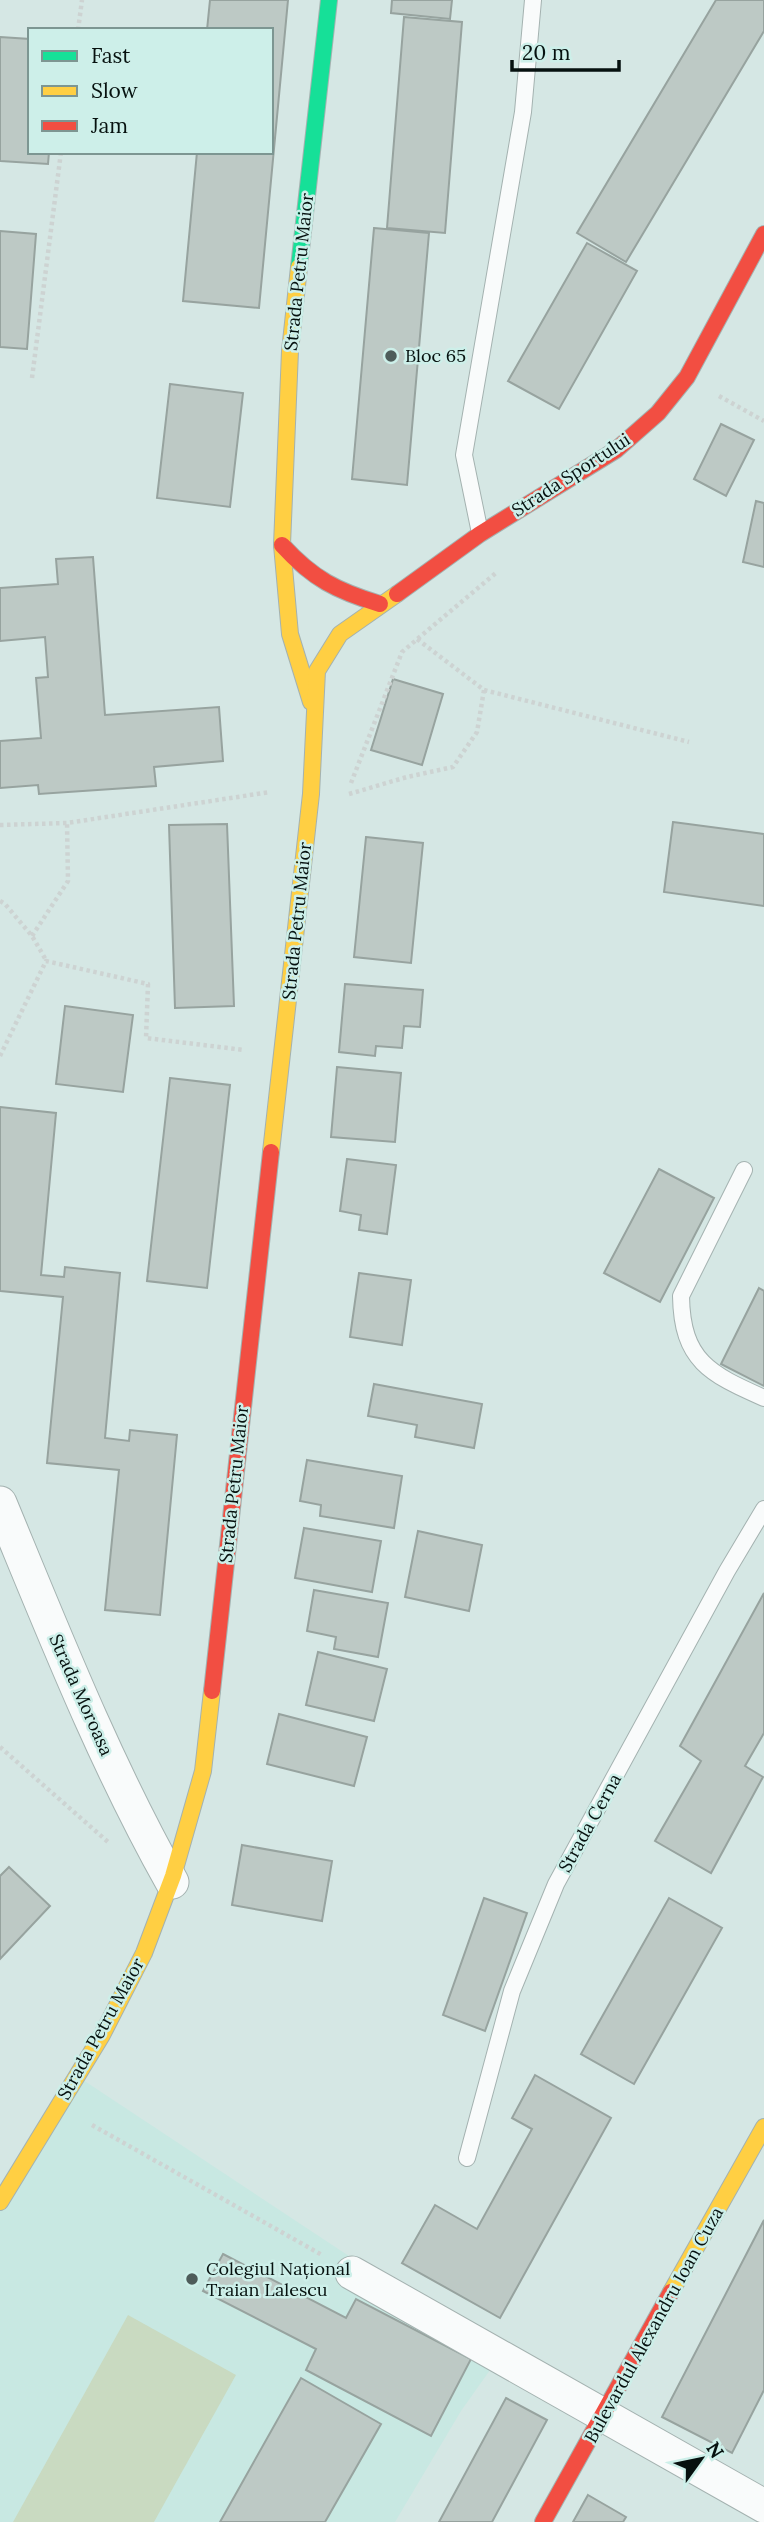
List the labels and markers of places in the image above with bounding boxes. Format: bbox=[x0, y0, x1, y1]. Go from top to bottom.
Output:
place label: Bloc 65 bbox=[405, 344, 466, 367]
marker: Bloc 65 bbox=[383, 348, 399, 364]
place label: Colegiul Național Traian Lalescu bbox=[206, 2257, 350, 2301]
marker: Colegiul Național Traian Lalescu bbox=[184, 2271, 200, 2287]

